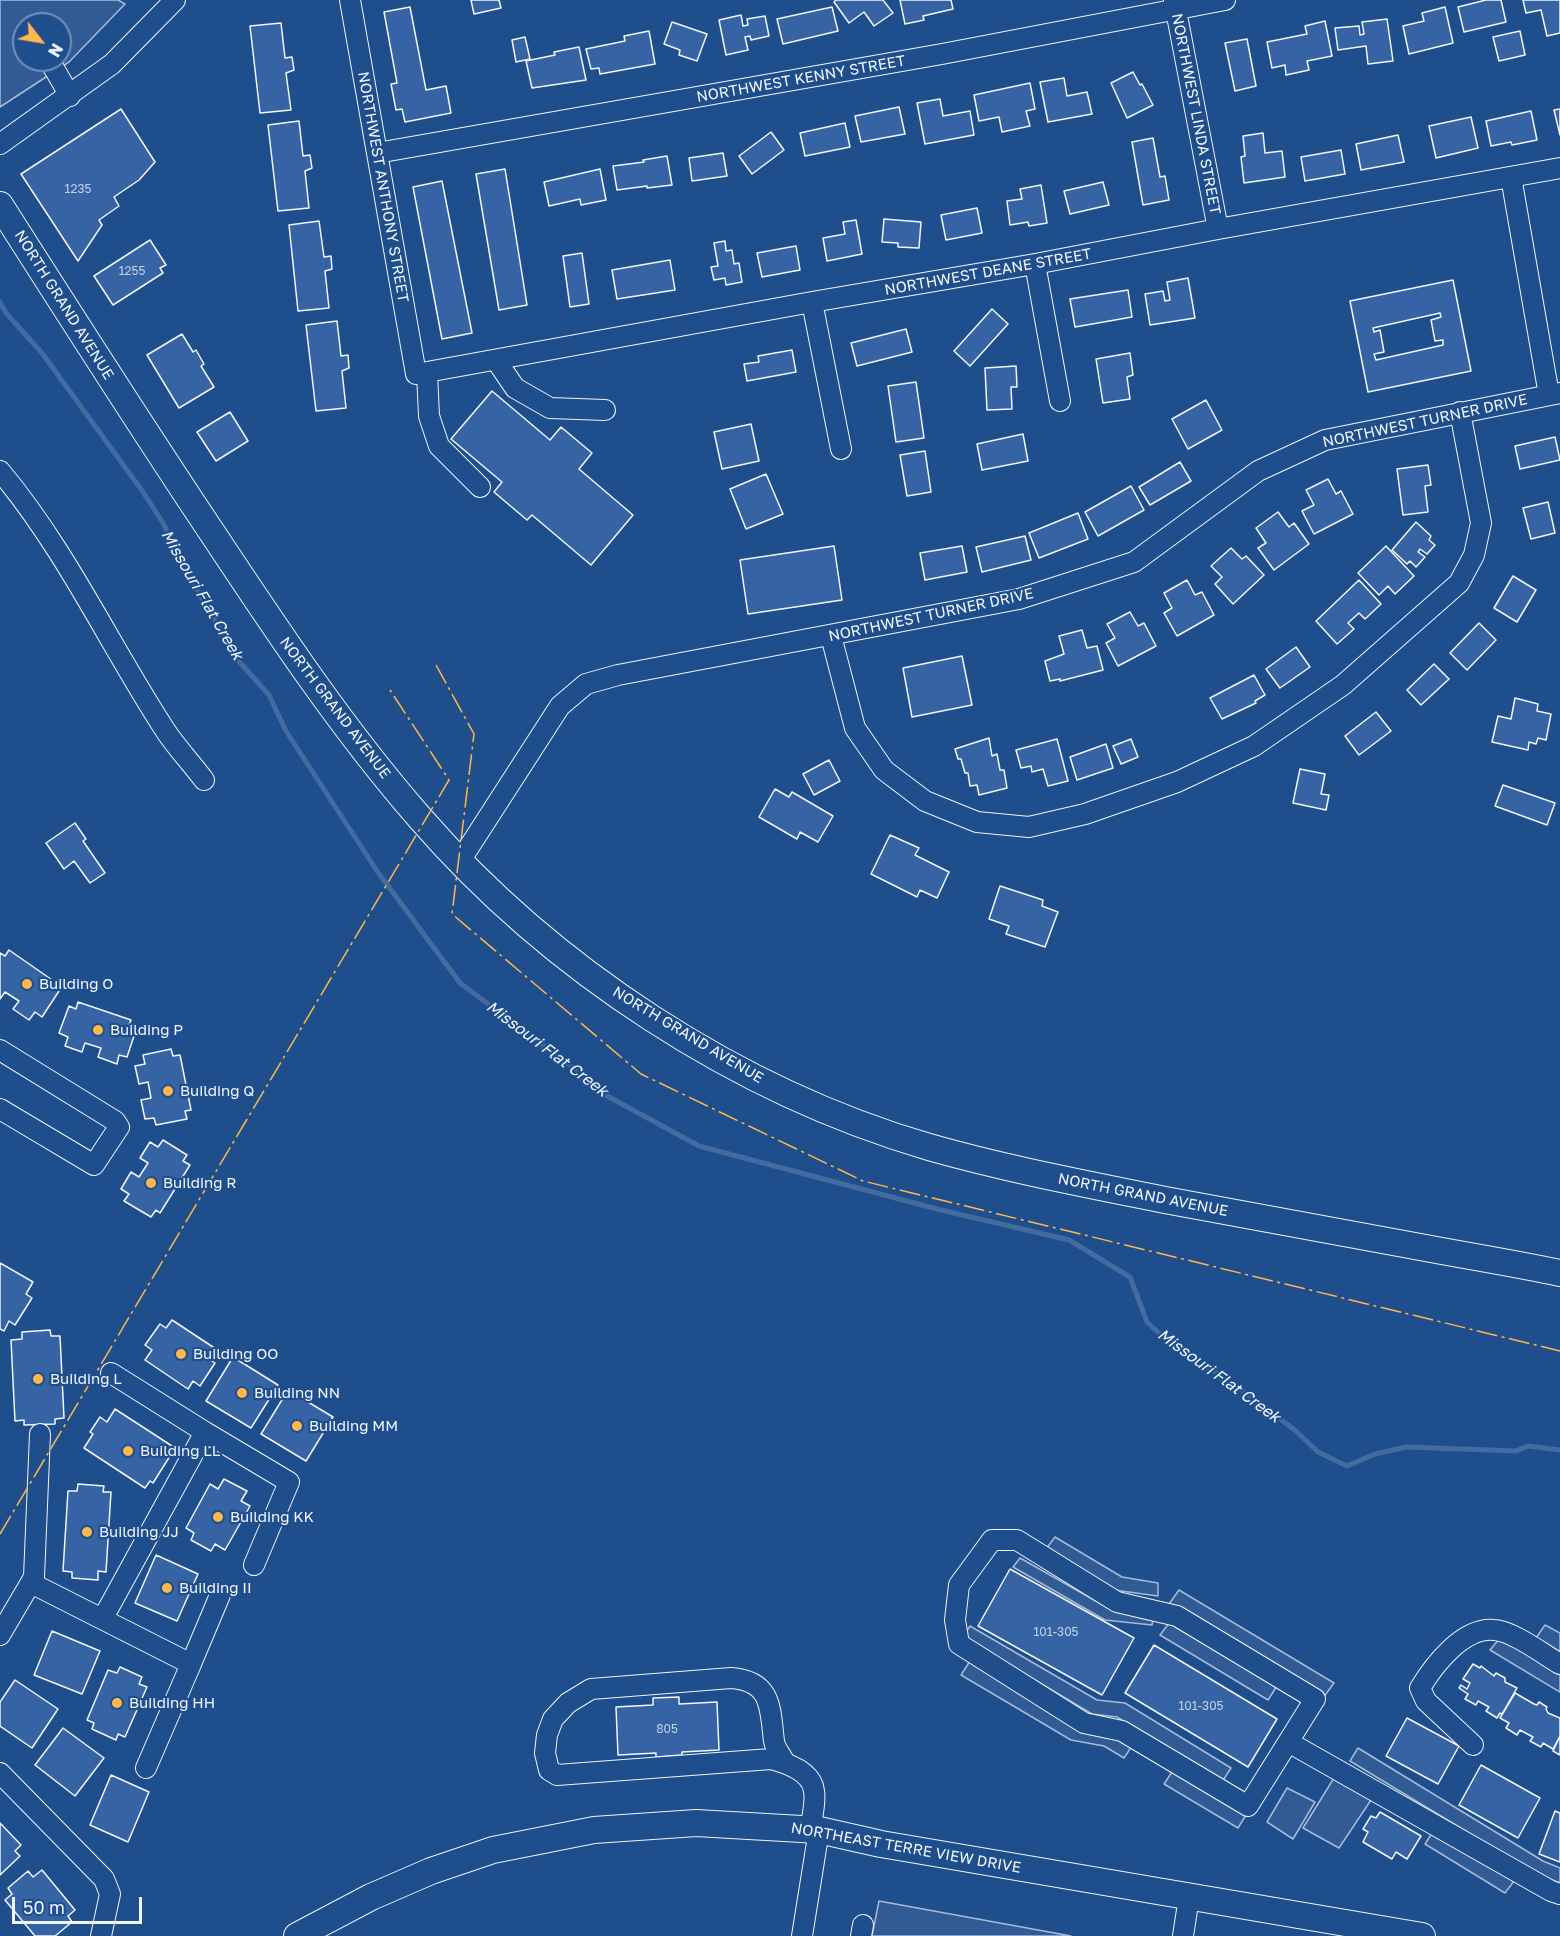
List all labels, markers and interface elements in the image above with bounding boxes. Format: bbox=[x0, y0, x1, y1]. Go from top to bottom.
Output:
north arrow bbox=[12, 12, 72, 72]
street label: NORTHWEST LINDA STREET bbox=[1168, 12, 1224, 216]
text: N bbox=[44, 40, 67, 61]
street label: NORTHWEST KENNY STREET bbox=[695, 52, 907, 106]
street label: NORTHWEST ANTHONY STREET bbox=[354, 70, 412, 304]
house number: 1235 bbox=[65, 182, 91, 196]
street label: NORTH GRAND AVENUE bbox=[11, 227, 117, 383]
street label: NORTHWEST DEANE STREET bbox=[883, 245, 1093, 299]
house number: 1255 bbox=[119, 264, 145, 278]
street label: NORTHWEST TURNER DRIVE bbox=[1321, 390, 1529, 452]
water label: Missouri Flat Creek bbox=[157, 526, 247, 664]
street label: NORTHWEST TURNER DRIVE bbox=[827, 584, 1035, 646]
street label: NORTH GRAND AVENUE bbox=[276, 634, 394, 782]
place label: Building O bbox=[39, 975, 113, 993]
marker: Building O bbox=[20, 977, 34, 991]
street label: NORTH GRAND AVENUE bbox=[609, 983, 767, 1087]
water label: Missouri Flat Creek bbox=[482, 997, 612, 1101]
place label: Building P bbox=[110, 1021, 183, 1039]
marker: Building P bbox=[91, 1023, 105, 1037]
place label: Building Q bbox=[180, 1082, 254, 1100]
marker: Building Q bbox=[161, 1084, 175, 1098]
street label: NORTH GRAND AVENUE bbox=[1056, 1170, 1230, 1220]
place label: Building R bbox=[163, 1174, 236, 1192]
marker: Building R bbox=[144, 1176, 158, 1190]
water label: Missouri Flat Creek bbox=[1154, 1325, 1284, 1427]
place label: Building OO bbox=[193, 1345, 278, 1363]
marker: Building OO bbox=[174, 1347, 188, 1361]
place label: Building L bbox=[50, 1370, 122, 1388]
marker: Building L bbox=[31, 1372, 45, 1386]
place label: Building NN bbox=[254, 1384, 340, 1402]
marker: Building NN bbox=[235, 1386, 249, 1400]
place label: Building MM bbox=[309, 1417, 398, 1435]
marker: Building MM bbox=[290, 1419, 304, 1433]
place label: Building LL bbox=[140, 1442, 220, 1460]
marker: Building LL bbox=[121, 1444, 135, 1458]
place label: Building KK bbox=[230, 1508, 314, 1526]
marker: Building KK bbox=[211, 1510, 225, 1524]
place label: Building JJ bbox=[99, 1523, 179, 1541]
marker: Building JJ bbox=[80, 1525, 94, 1539]
place label: Building II bbox=[179, 1579, 252, 1597]
marker: Building II bbox=[160, 1581, 174, 1595]
house number: 101-305 bbox=[1033, 1625, 1079, 1639]
place label: Building HH bbox=[129, 1694, 215, 1712]
marker: Building HH bbox=[110, 1696, 124, 1710]
house number: 101-305 bbox=[1178, 1699, 1224, 1713]
house number: 805 bbox=[656, 1722, 678, 1736]
street label: NORTHEAST TERRE VIEW DRIVE bbox=[790, 1819, 1022, 1877]
scale bar bbox=[15, 1885, 146, 1923]
text: 50 m bbox=[23, 1896, 65, 1918]

